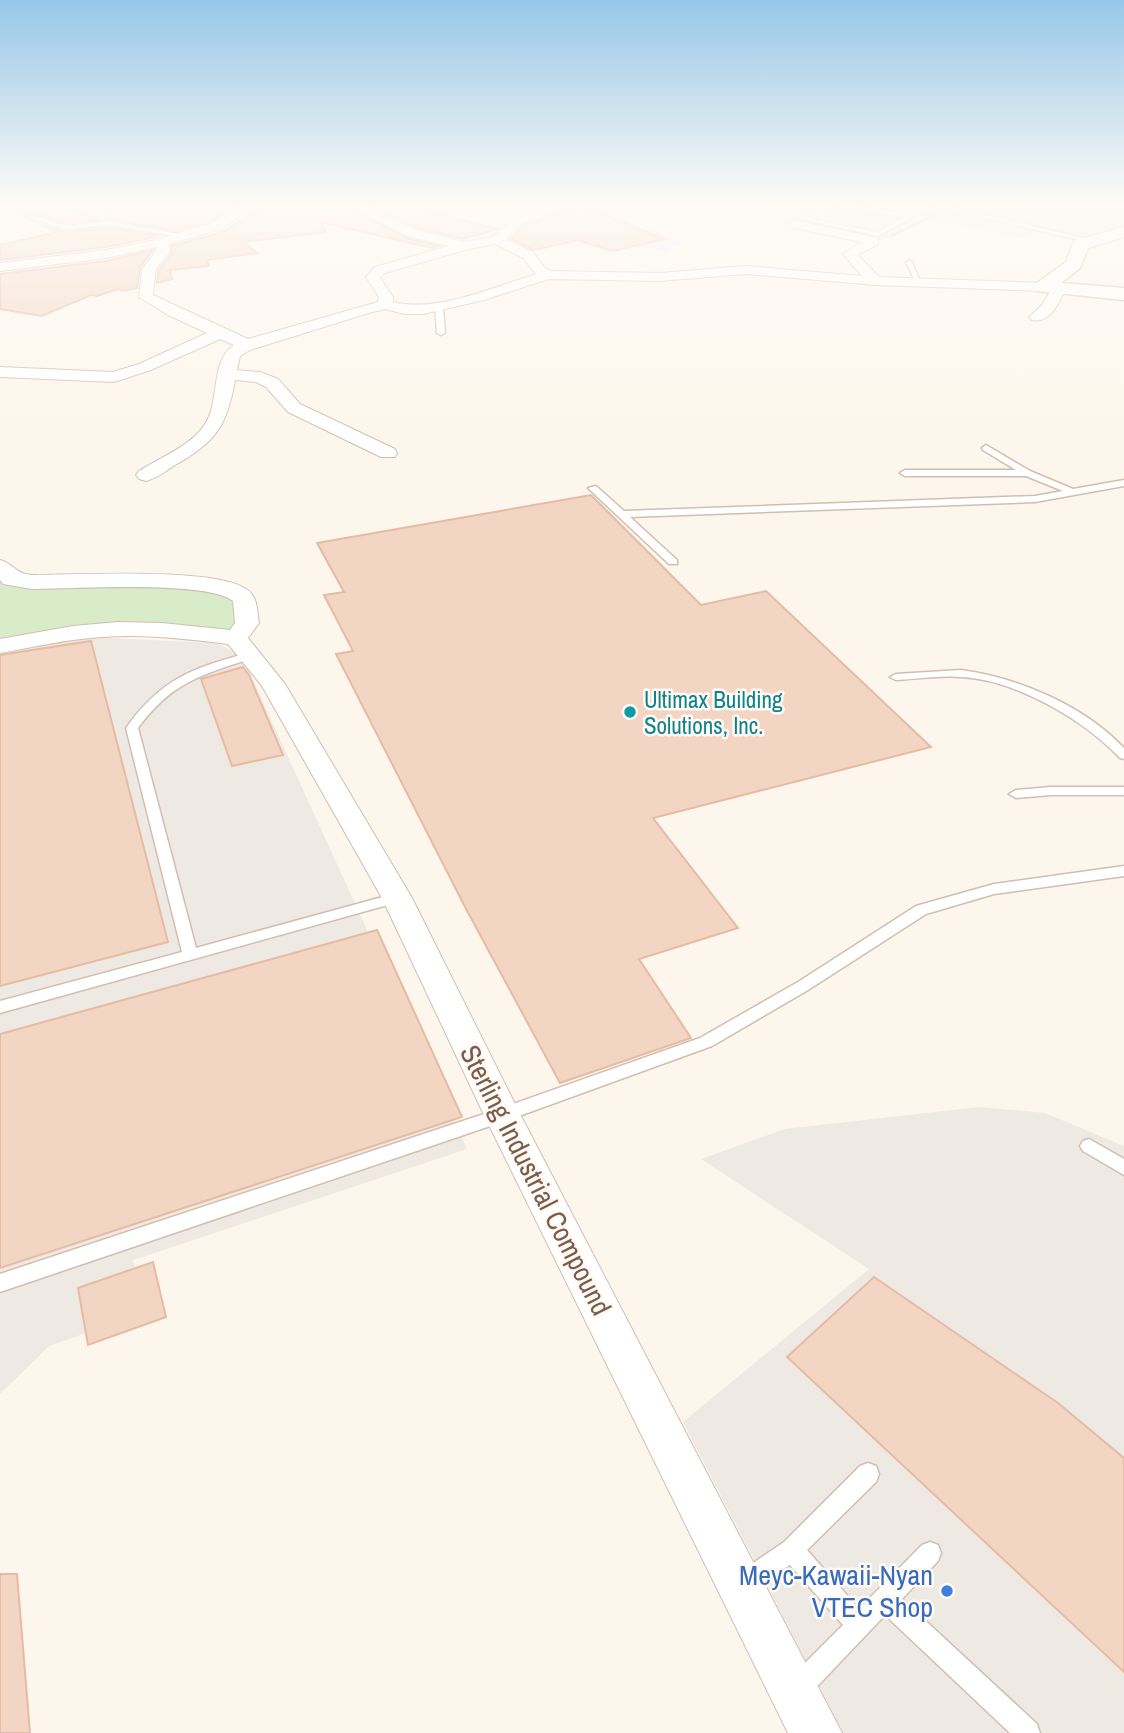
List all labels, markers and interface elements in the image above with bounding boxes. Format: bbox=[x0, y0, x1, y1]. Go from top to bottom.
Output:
place label: Ultimax Building Solutions, Inc. bbox=[644, 684, 783, 741]
marker: Ultimax Building Solutions, Inc. bbox=[622, 704, 638, 720]
street label: Sterling Industrial Compound bbox=[451, 1038, 621, 1322]
place label: Meyc-Kawaii-Nyan VTEC Shop bbox=[739, 1556, 933, 1626]
marker: Meyc-Kawaii-Nyan VTEC Shop bbox=[939, 1583, 955, 1599]

